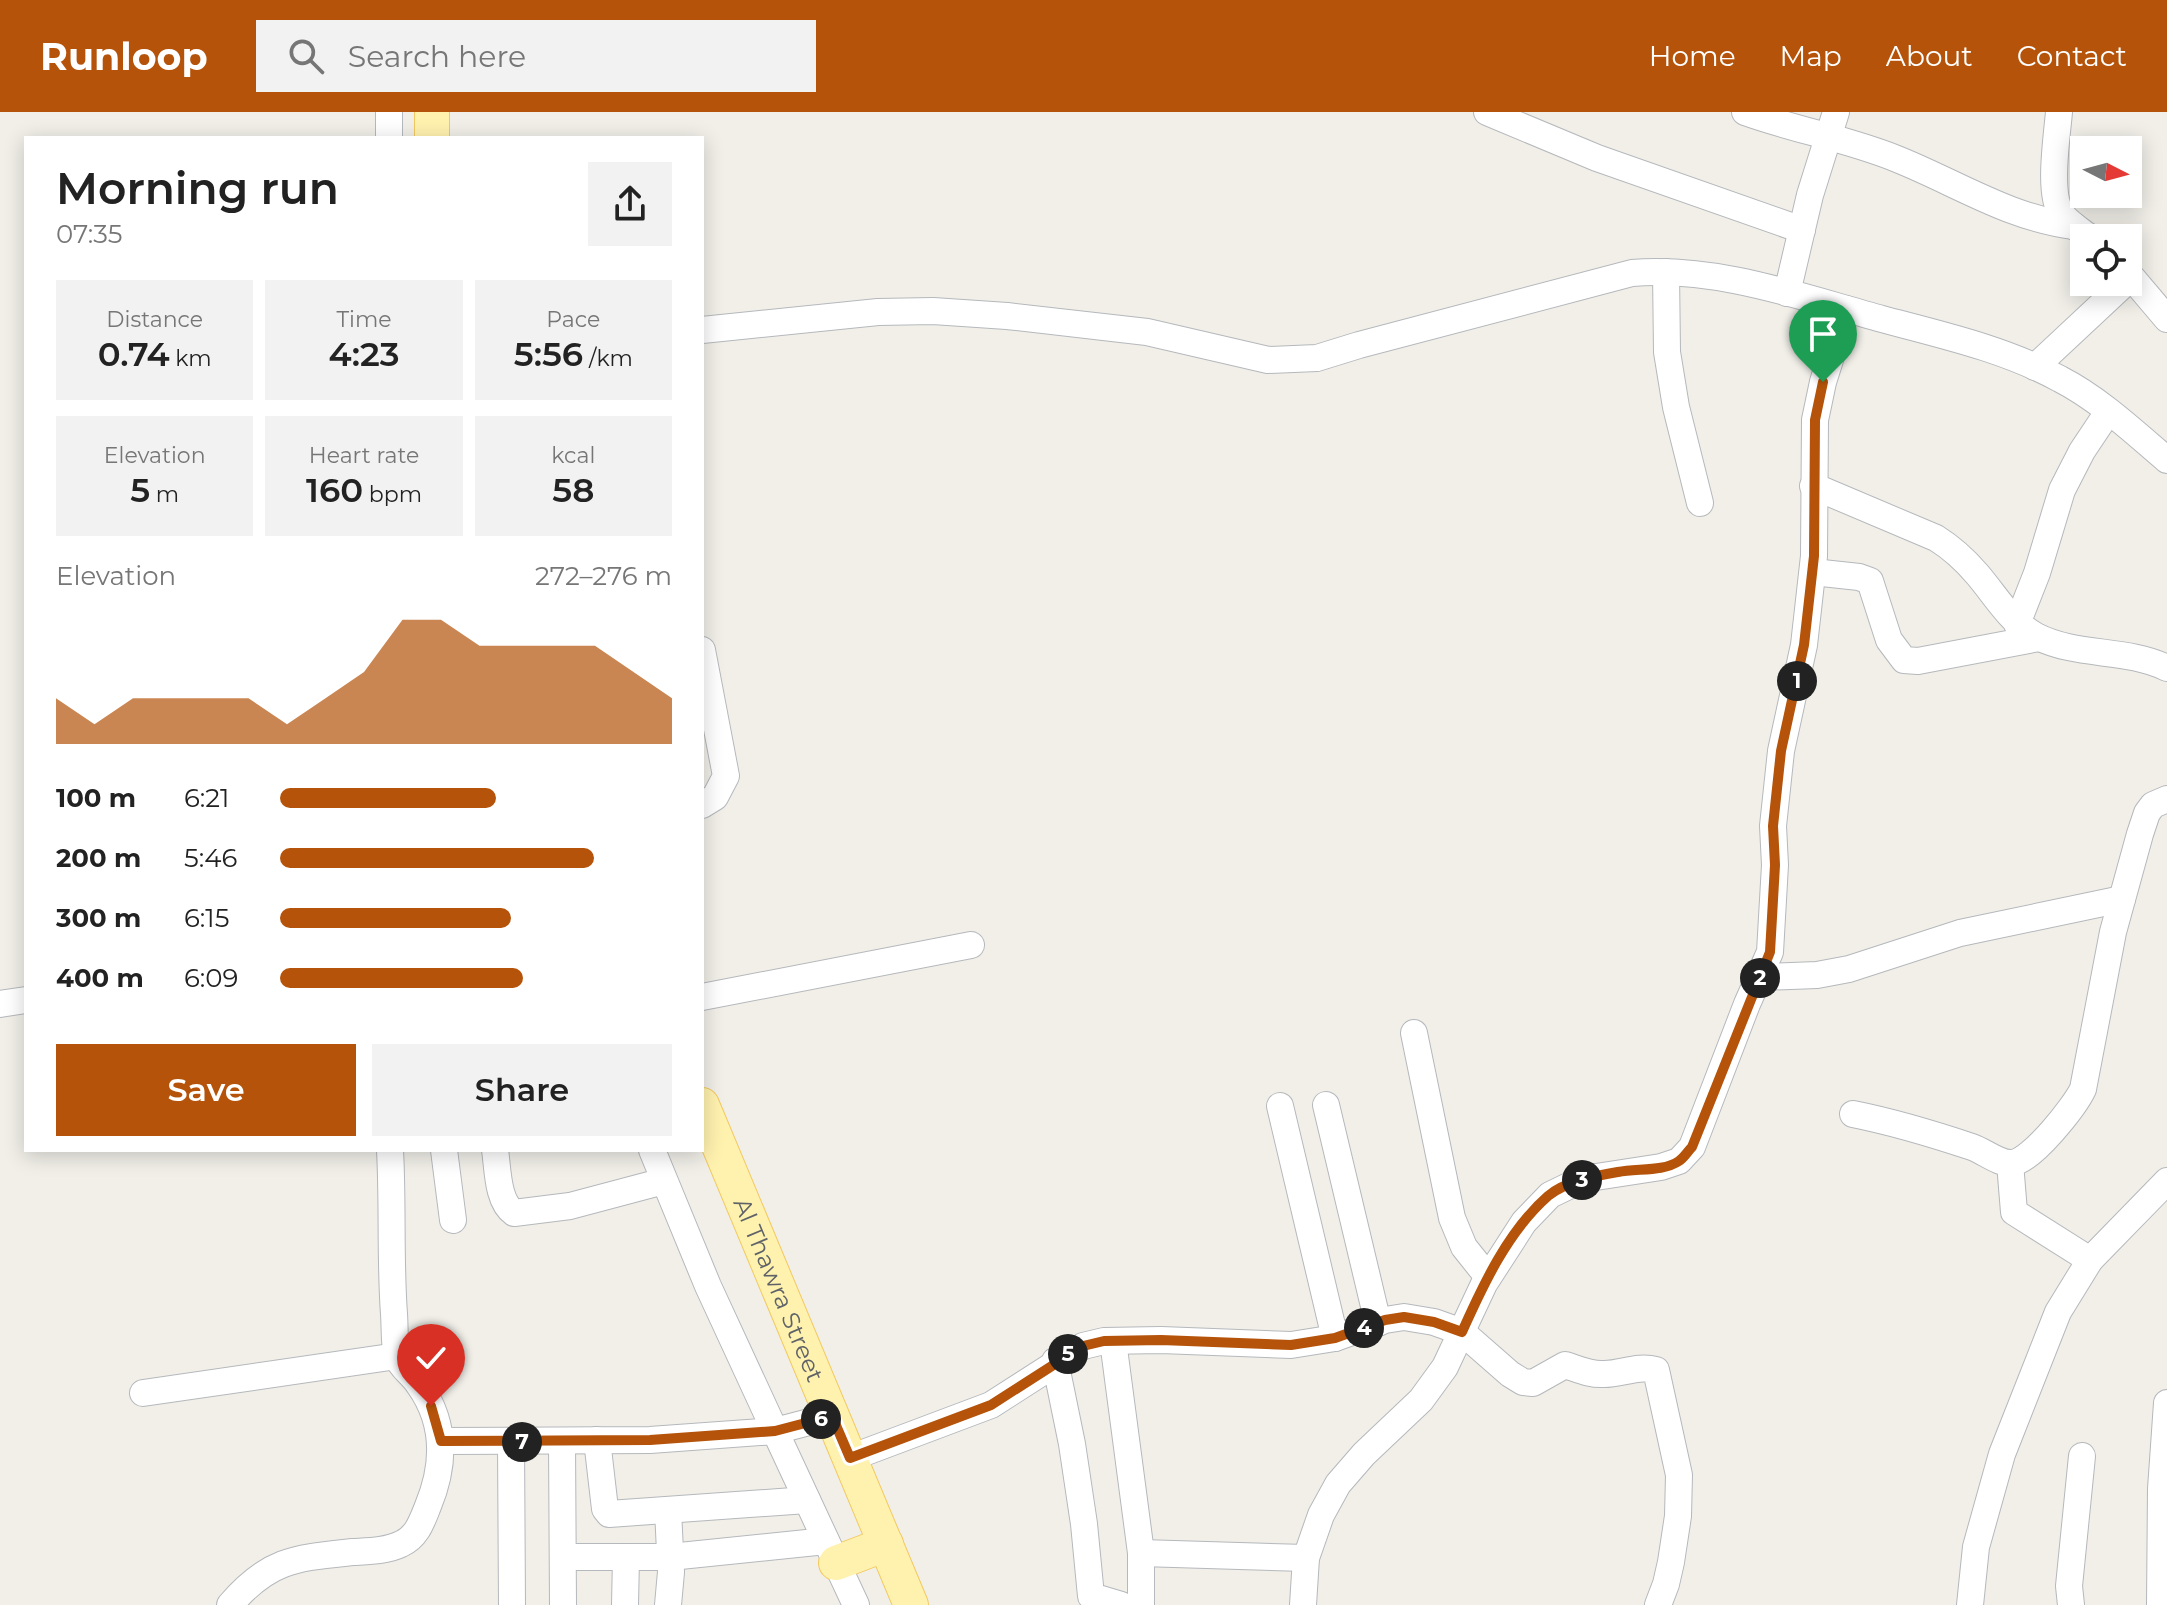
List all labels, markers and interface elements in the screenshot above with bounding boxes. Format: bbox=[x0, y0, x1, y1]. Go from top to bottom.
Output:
search box bbox=[256, 20, 816, 92]
text: Runloop bbox=[40, 33, 208, 80]
icon: search bbox=[284, 34, 328, 78]
text: Search here bbox=[348, 38, 526, 75]
text: Home bbox=[1649, 39, 1736, 73]
text: Map bbox=[1780, 39, 1842, 73]
text: About bbox=[1886, 39, 1973, 73]
text: Contact bbox=[2017, 39, 2127, 73]
north arrow bbox=[2070, 136, 2142, 208]
map controls bbox=[2070, 136, 2142, 296]
text: Morning run bbox=[56, 161, 339, 215]
button: share bbox=[588, 162, 672, 246]
text: 07:35 bbox=[56, 218, 122, 250]
button: locate bbox=[2070, 224, 2142, 296]
pin bbox=[1789, 300, 1857, 382]
text: Distance bbox=[106, 306, 203, 333]
text: Time bbox=[336, 306, 392, 333]
text: Pace bbox=[546, 306, 600, 333]
icon: arrive bbox=[1801, 312, 1845, 356]
text: 0.74 bbox=[98, 333, 170, 375]
text: 4:23 bbox=[328, 333, 400, 375]
text: 5:56 bbox=[514, 333, 583, 375]
text: km bbox=[170, 345, 212, 372]
text: /km bbox=[583, 345, 633, 372]
text: Elevation bbox=[104, 442, 206, 469]
text: Heart rate bbox=[309, 442, 419, 469]
text: kcal bbox=[551, 442, 595, 469]
text: 5 bbox=[130, 469, 150, 511]
text: 160 bbox=[306, 469, 363, 511]
text: 58 bbox=[552, 469, 594, 511]
text: m bbox=[150, 481, 179, 508]
text: bpm bbox=[363, 481, 422, 508]
text: Elevation bbox=[56, 560, 176, 592]
text: 272–276 m bbox=[535, 560, 672, 592]
pin: 1 bbox=[1777, 661, 1817, 701]
text: 1 bbox=[1793, 667, 1801, 694]
text: 100 m bbox=[56, 782, 136, 814]
text: 6:21 bbox=[184, 782, 230, 814]
text: 200 m bbox=[56, 842, 141, 874]
text: 5:46 bbox=[184, 842, 237, 874]
text: 300 m bbox=[56, 902, 141, 934]
text: 6:15 bbox=[184, 902, 229, 934]
pin: 2 bbox=[1740, 958, 1780, 998]
text: 400 m bbox=[56, 962, 144, 994]
text: 6:09 bbox=[184, 962, 238, 994]
text: 2 bbox=[1754, 964, 1766, 991]
button: Save bbox=[56, 1044, 356, 1136]
button: Share bbox=[372, 1044, 672, 1136]
pin: 3 bbox=[1562, 1160, 1602, 1200]
text: 3 bbox=[1575, 1166, 1589, 1193]
street label: Al Thawra Street bbox=[728, 1193, 831, 1386]
pin: 4 bbox=[1344, 1308, 1384, 1348]
text: 4 bbox=[1356, 1314, 1372, 1341]
pin bbox=[397, 1324, 465, 1406]
pin: 5 bbox=[1048, 1334, 1088, 1374]
icon: check bbox=[409, 1336, 453, 1380]
text: 5 bbox=[1061, 1340, 1075, 1367]
pin: 6 bbox=[801, 1399, 841, 1439]
text: 6 bbox=[814, 1405, 828, 1432]
pin: 7 bbox=[502, 1422, 542, 1462]
text: 7 bbox=[515, 1428, 529, 1455]

